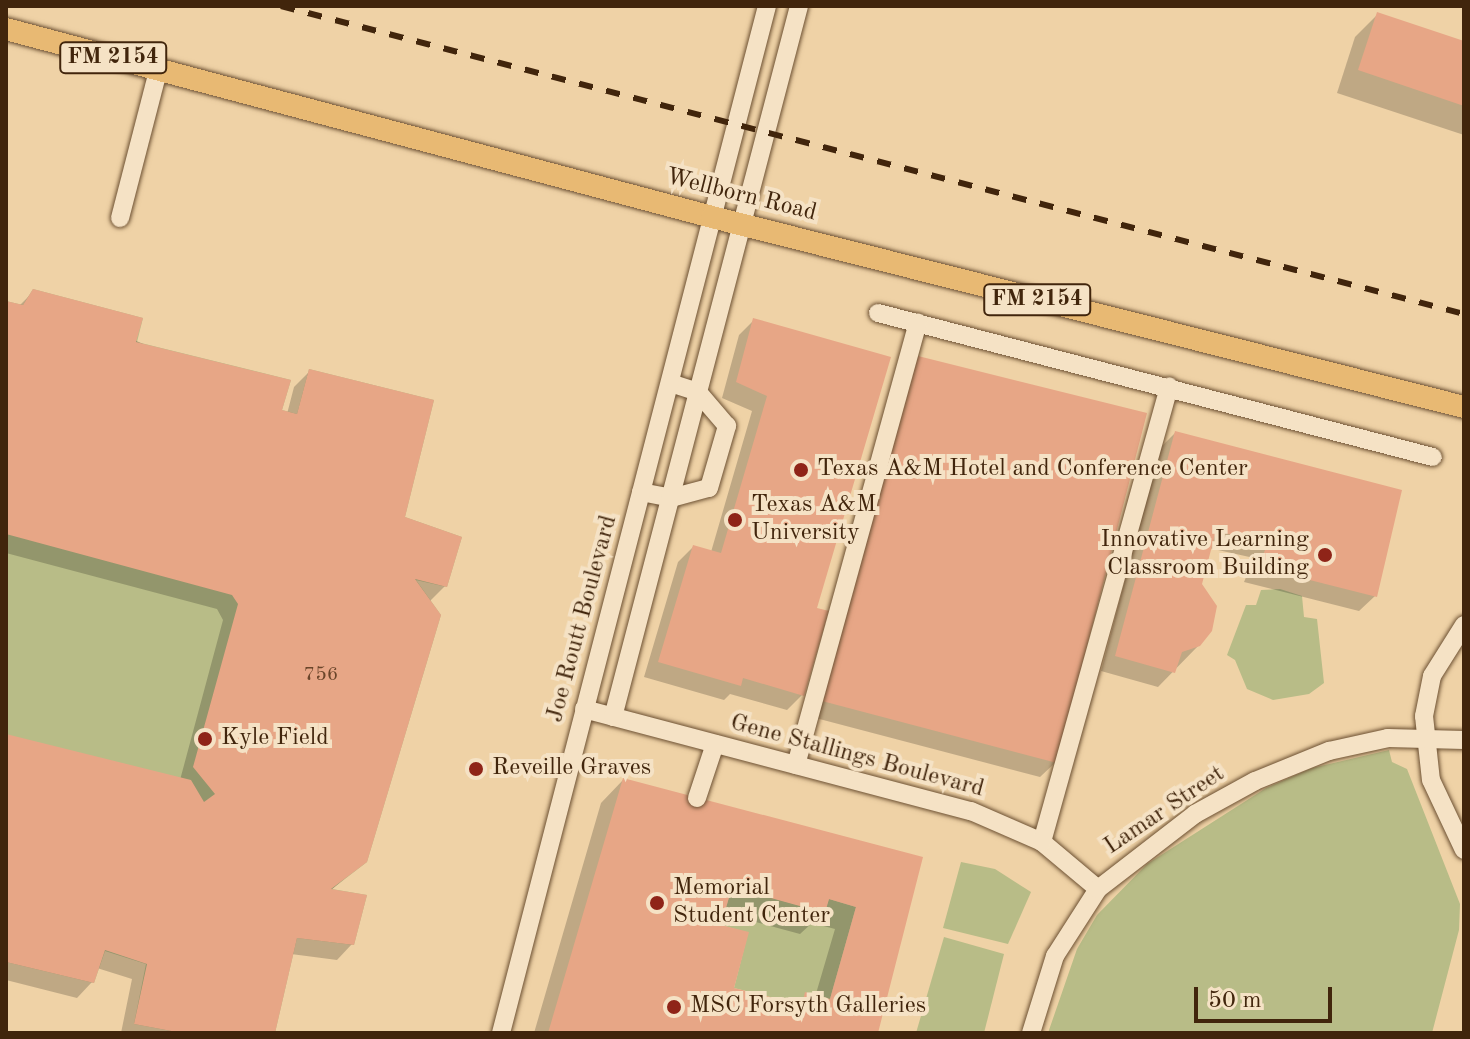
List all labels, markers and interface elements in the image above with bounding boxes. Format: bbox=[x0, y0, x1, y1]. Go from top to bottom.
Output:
road number: FM 2154 bbox=[59, 40, 167, 76]
street label: Wellborn Road bbox=[663, 163, 819, 229]
road number: FM 2154 bbox=[983, 282, 1091, 318]
place label: Texas A&M Hotel and Conference Center bbox=[817, 456, 1248, 484]
marker: Texas A&M Hotel and Conference Center bbox=[792, 461, 810, 479]
place label: Texas A&M University bbox=[751, 492, 876, 548]
marker: Texas A&M University bbox=[726, 511, 744, 529]
street label: Joe Routt Boulevard bbox=[542, 512, 624, 726]
place label: Innovative Learning Classroom Building bbox=[1101, 527, 1309, 583]
marker: Innovative Learning Classroom Building bbox=[1316, 546, 1334, 564]
house number: 756 bbox=[304, 663, 338, 687]
street label: Gene Stallings Boulevard bbox=[727, 709, 987, 805]
place label: Kyle Field bbox=[221, 725, 329, 753]
marker: Kyle Field bbox=[196, 730, 214, 748]
place label: Reveille Graves bbox=[492, 755, 651, 783]
marker: Reveille Graves bbox=[467, 760, 485, 778]
street label: Lamar Street bbox=[1099, 760, 1231, 862]
place label: Memorial Student Center bbox=[673, 875, 830, 931]
marker: Memorial Student Center bbox=[648, 894, 666, 912]
scale bar bbox=[1198, 971, 1336, 1021]
text: 50 m bbox=[1208, 989, 1262, 1013]
place label: MSC Forsyth Galleries bbox=[690, 993, 926, 1021]
marker: MSC Forsyth Galleries bbox=[665, 998, 683, 1016]

